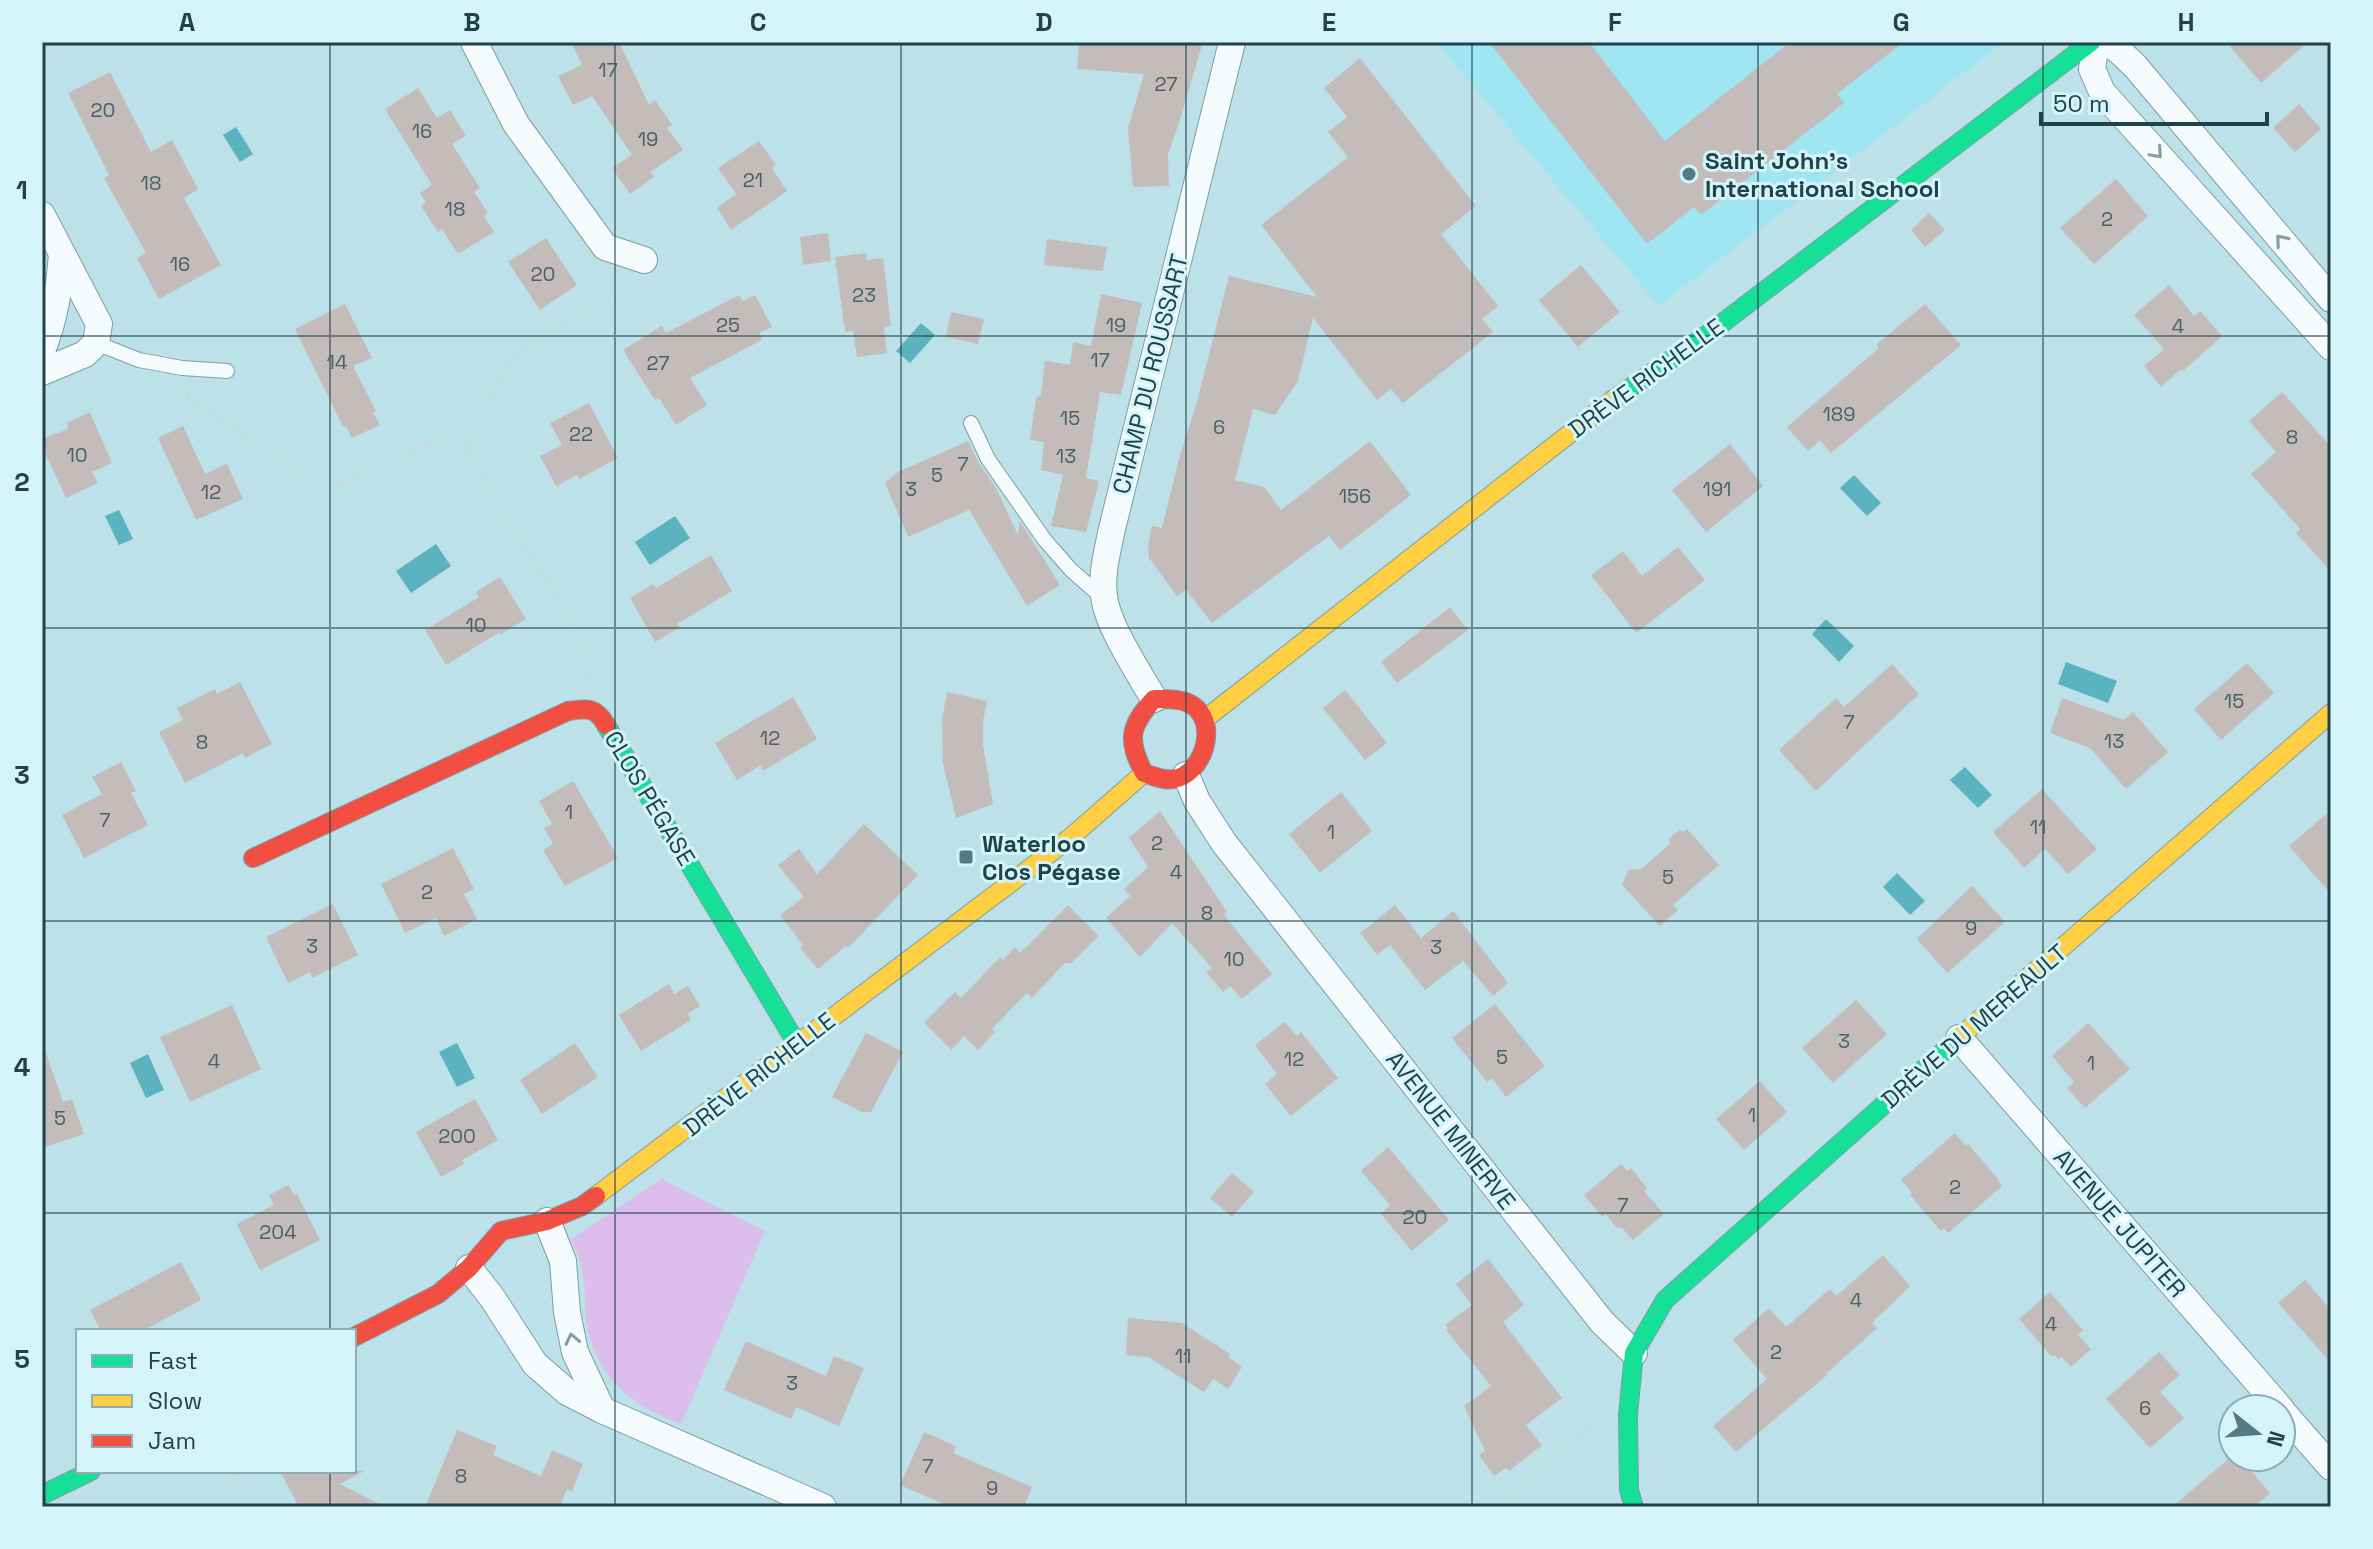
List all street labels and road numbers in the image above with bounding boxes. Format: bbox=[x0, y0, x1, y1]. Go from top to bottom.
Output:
street label: CHAMP DU ROUSSART bbox=[1105, 251, 1195, 497]
street label: DRÈVE RICHELLE bbox=[1562, 311, 1730, 445]
street label: CLOS PÉGASE bbox=[598, 725, 702, 871]
street label: DRÈVE DU MEREAULT bbox=[1875, 937, 2073, 1115]
street label: DRÈVE RICHELLE bbox=[677, 1005, 841, 1143]
street label: AVENUE MINERVE bbox=[1379, 1044, 1523, 1216]
street label: AVENUE JUPITER bbox=[2047, 1142, 2193, 1304]

